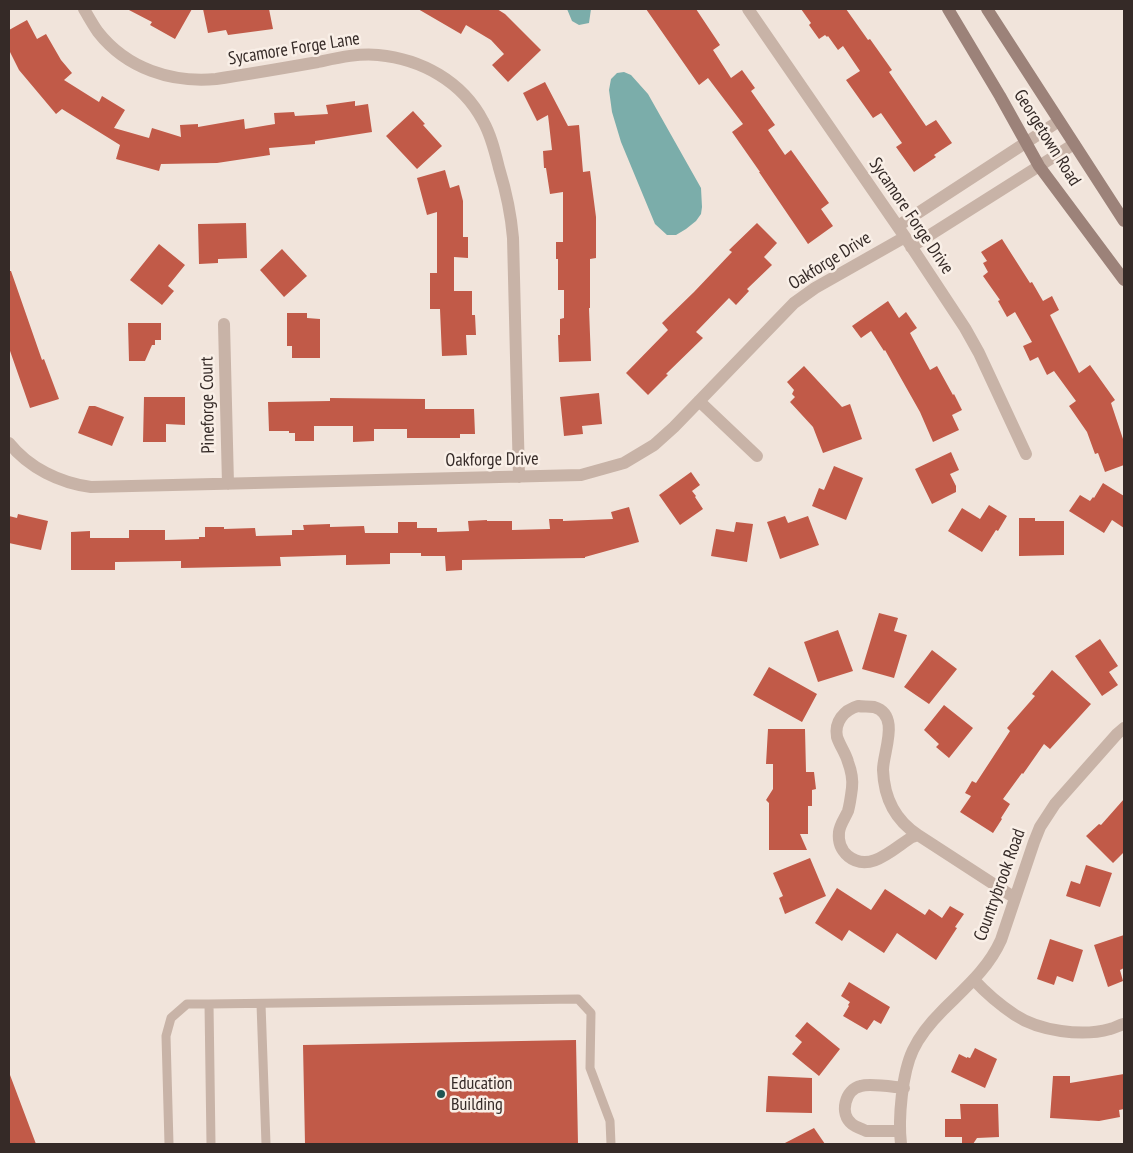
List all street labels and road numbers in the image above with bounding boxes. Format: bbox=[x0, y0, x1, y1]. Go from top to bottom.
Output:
street label: Sycamore Forge Lane bbox=[227, 28, 361, 70]
street label: Georgetown Road bbox=[1009, 86, 1085, 190]
street label: Sycamore Forge Drive bbox=[864, 154, 958, 278]
street label: Oakforge Drive bbox=[785, 227, 875, 295]
street label: Pineforge Court bbox=[196, 356, 220, 454]
street label: Oakforge Drive bbox=[445, 448, 539, 472]
street label: Countrybrook Road bbox=[970, 826, 1030, 944]

